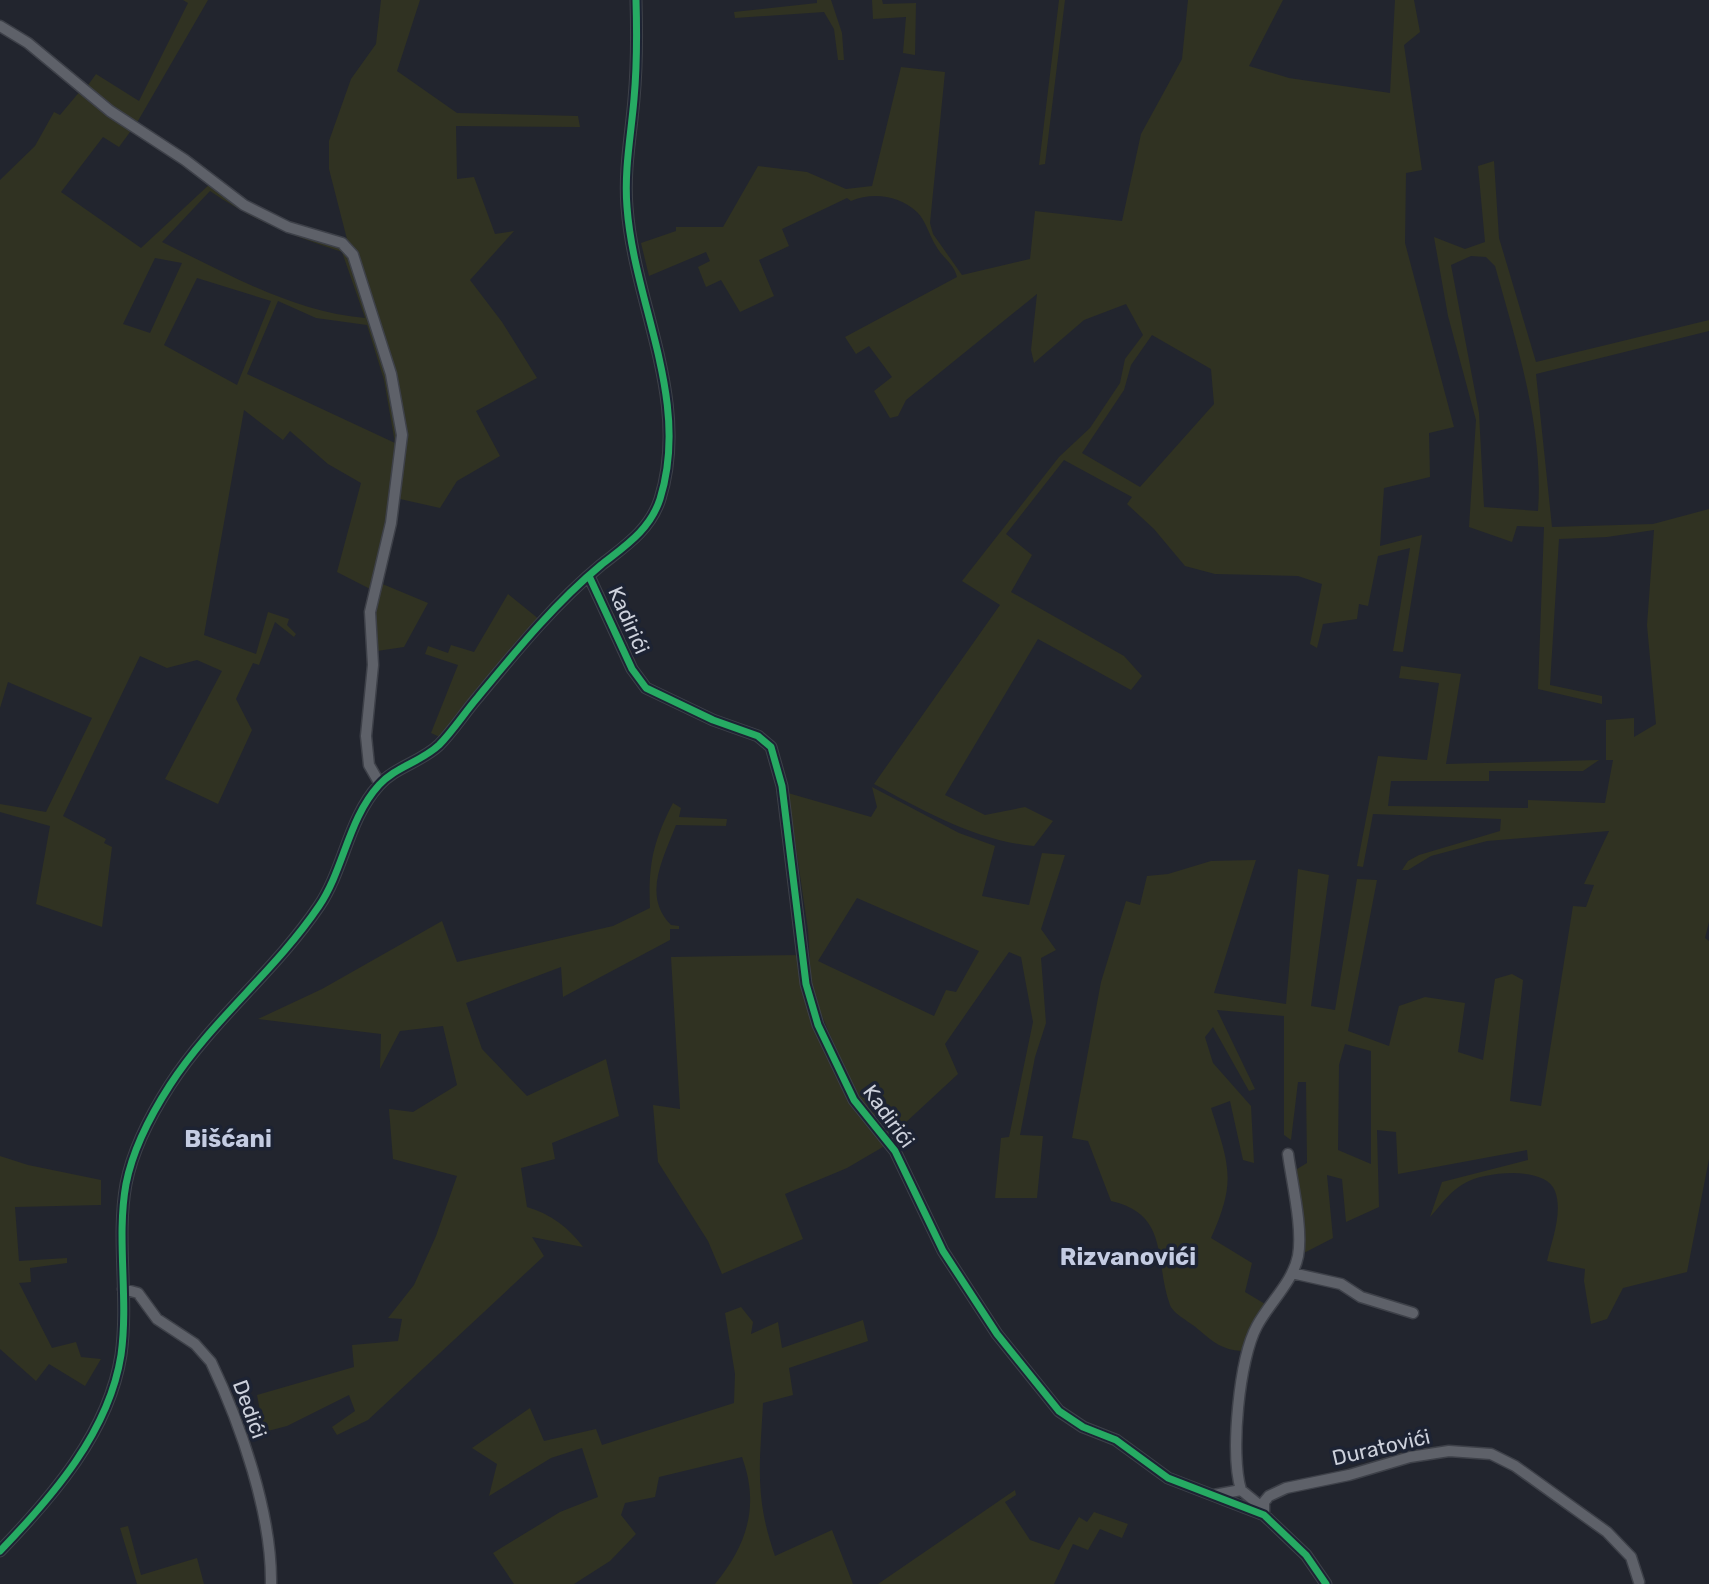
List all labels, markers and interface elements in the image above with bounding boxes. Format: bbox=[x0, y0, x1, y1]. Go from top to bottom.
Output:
street label: Kadirići bbox=[603, 582, 655, 658]
street label: Kadirići bbox=[858, 1080, 920, 1152]
district label: Bišćani bbox=[184, 1125, 272, 1153]
district label: Rizvanovići bbox=[1060, 1243, 1196, 1271]
street label: Dedići bbox=[228, 1376, 272, 1442]
street label: Duratovići bbox=[1330, 1424, 1432, 1470]

